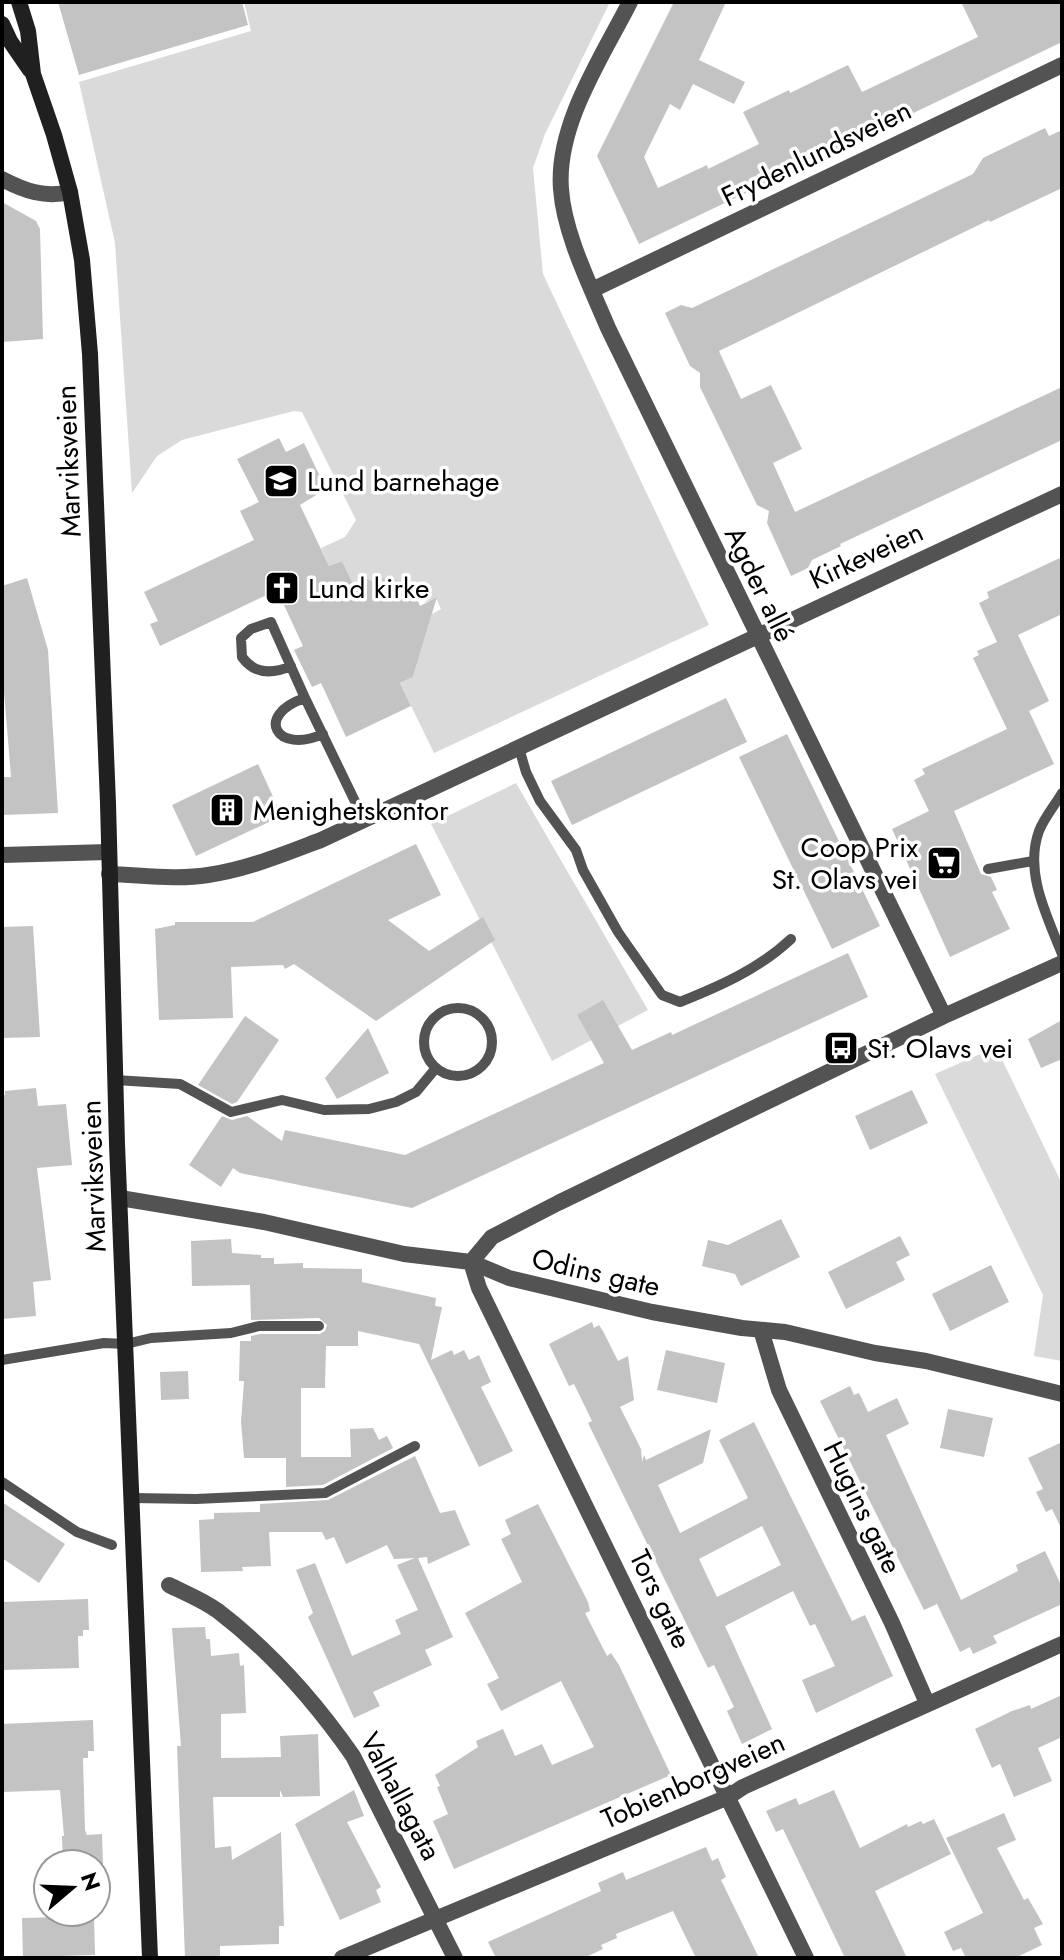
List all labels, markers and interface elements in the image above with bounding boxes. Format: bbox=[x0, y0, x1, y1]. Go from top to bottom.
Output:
street label: Frydenlundsveien bbox=[714, 90, 918, 217]
street label: Marviksveien bbox=[45, 384, 92, 538]
place label: Lund barnehage bbox=[307, 461, 500, 502]
school or university icon: Lund barnehage bbox=[262, 462, 300, 500]
street label: Kirkeveien bbox=[803, 511, 930, 600]
street label: Agder allé bbox=[714, 520, 805, 649]
place label: Lund kirke bbox=[308, 568, 429, 609]
church icon: Lund kirke bbox=[263, 569, 301, 607]
place label: Menighetskontor bbox=[253, 790, 449, 831]
building icon: Menighetskontor bbox=[208, 791, 246, 829]
place label: Coop Prix St. Olavs vei bbox=[772, 827, 918, 900]
supermarket icon: Coop Prix St. Olavs vei bbox=[925, 844, 963, 882]
place label: St. Olavs vei bbox=[867, 1028, 1013, 1069]
bus stop icon: St. Olavs vei bbox=[822, 1029, 860, 1067]
street label: Marviksveien bbox=[70, 1099, 117, 1253]
street label: Odins gate bbox=[528, 1238, 664, 1307]
street label: Hugins gate bbox=[813, 1434, 912, 1580]
street label: Tors gate bbox=[619, 1543, 702, 1656]
street label: Tobienborgveien bbox=[595, 1722, 792, 1839]
street label: Valhallagata bbox=[350, 1725, 451, 1868]
north arrow bbox=[32, 1848, 112, 1928]
text: N bbox=[73, 1868, 109, 1895]

